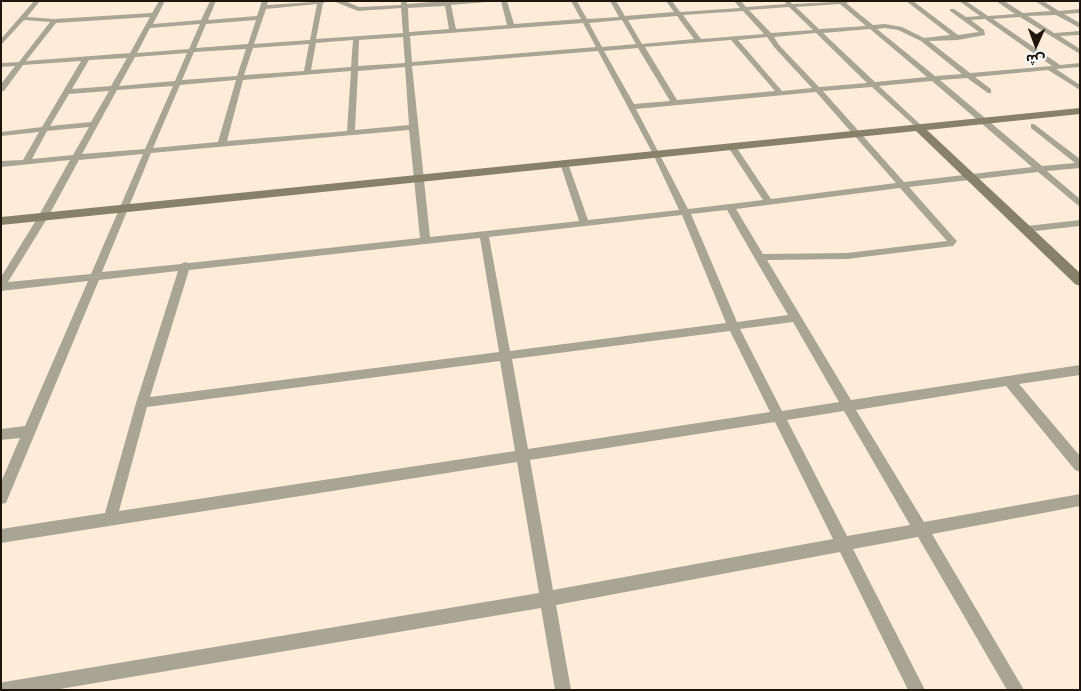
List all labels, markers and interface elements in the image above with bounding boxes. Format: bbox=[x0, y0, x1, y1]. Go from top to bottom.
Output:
north arrow bbox=[1011, 20, 1061, 70]
text: ش bbox=[1026, 52, 1045, 68]

